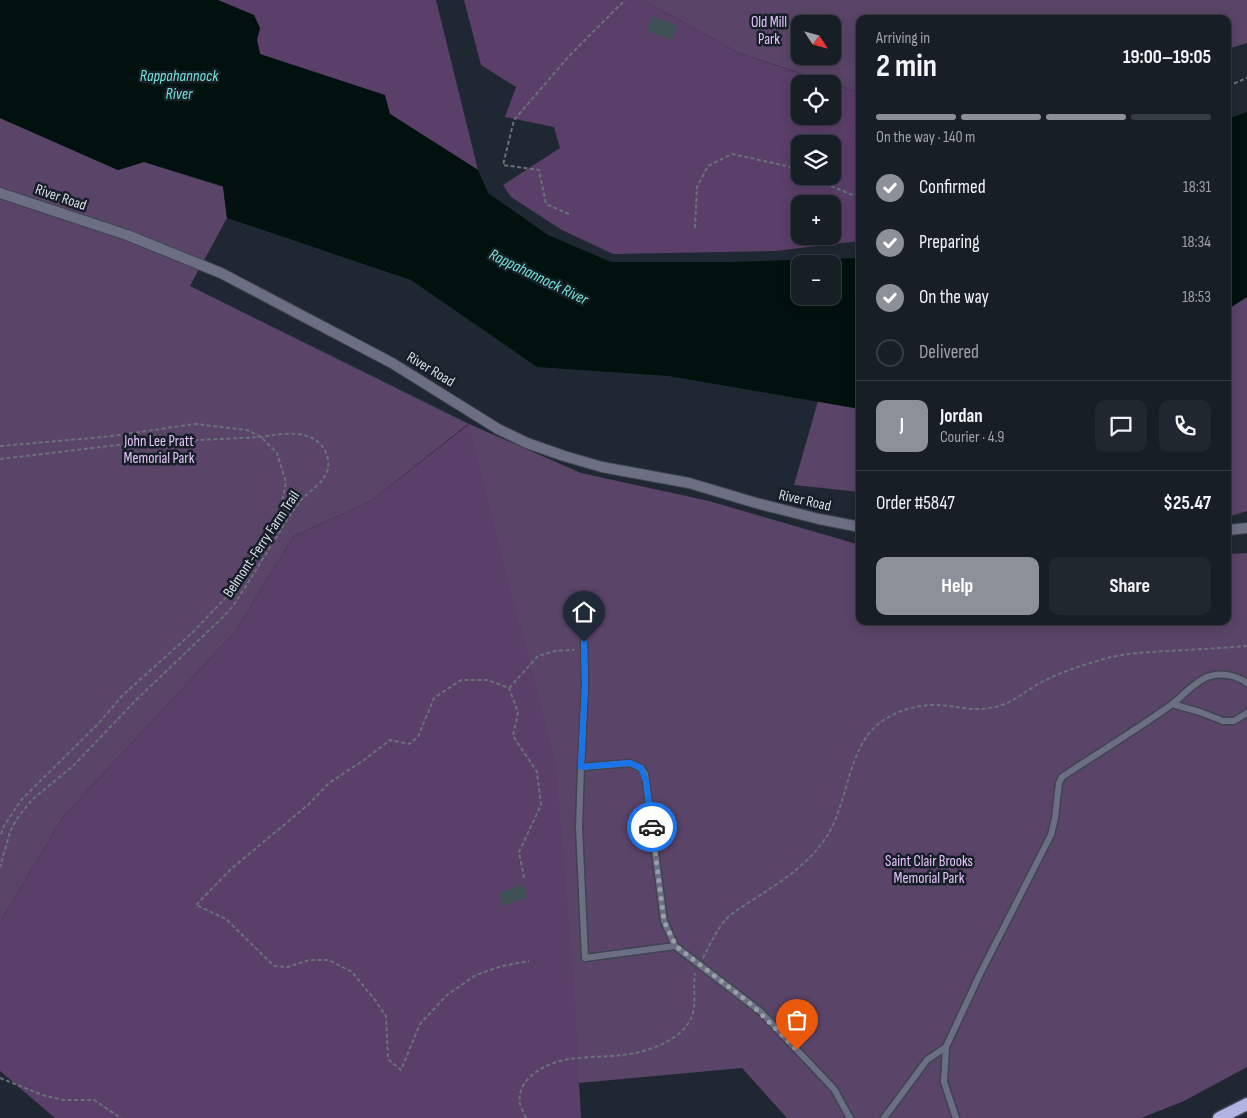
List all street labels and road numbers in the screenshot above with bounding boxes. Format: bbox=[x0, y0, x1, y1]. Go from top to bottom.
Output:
street label: River Road bbox=[33, 180, 89, 215]
street label: River Road bbox=[403, 348, 458, 391]
street label: River Road bbox=[777, 485, 833, 516]
street label: Belmont-Ferry Farm Trail bbox=[219, 487, 304, 601]

